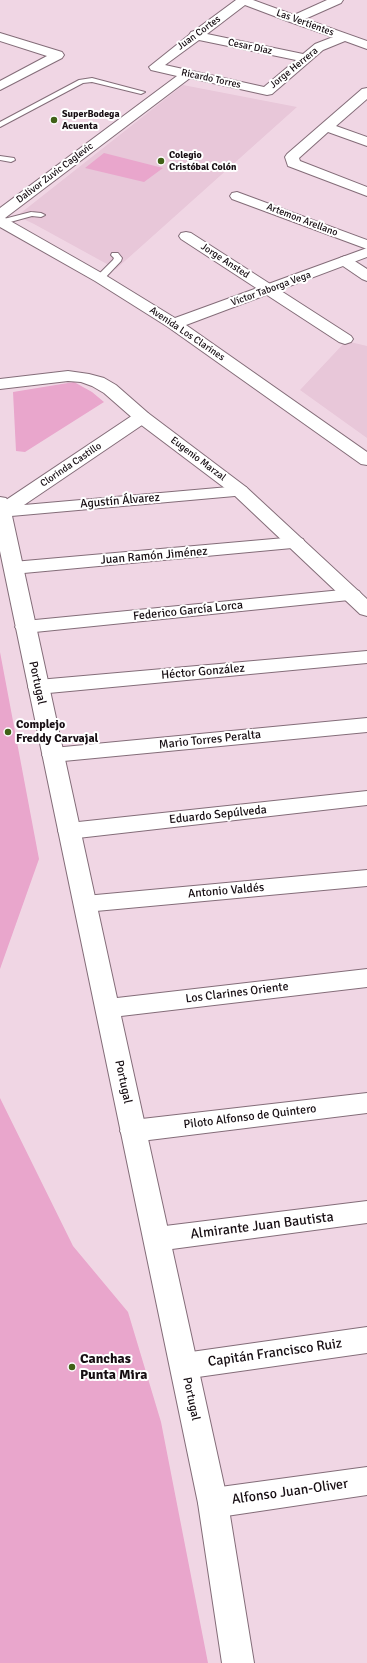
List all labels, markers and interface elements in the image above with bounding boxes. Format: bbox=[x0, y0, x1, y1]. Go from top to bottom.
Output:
street label: Las Vertientes bbox=[275, 7, 335, 39]
street label: Juan Cortes bbox=[175, 13, 223, 53]
street label: Cesar Díaz bbox=[227, 36, 273, 58]
street label: Jorge Herrera bbox=[268, 45, 320, 91]
street label: Ricardo Torres bbox=[180, 67, 242, 91]
place label: SuperBodega Acuenta bbox=[62, 108, 120, 132]
marker: SuperBodega Acuenta bbox=[49, 115, 59, 125]
street label: Dalivor Zuvic Caglevic bbox=[14, 140, 96, 206]
place label: Colegio Cristóbal Colón bbox=[169, 149, 236, 172]
marker: Colegio Cristóbal Colón bbox=[156, 156, 166, 166]
street label: Artemon Arellano bbox=[265, 201, 339, 239]
street label: Jorge Ansted bbox=[198, 241, 252, 281]
street label: Víctor Taborga Vega bbox=[229, 269, 313, 309]
street label: Avenida Los Clarines bbox=[147, 304, 227, 364]
street label: Eugenio Marzal bbox=[168, 434, 228, 484]
street label: Clorinda Castillo bbox=[38, 440, 104, 490]
street label: Agustín Álvarez bbox=[80, 490, 160, 512]
street label: Juan Ramón Jiménez bbox=[100, 544, 208, 568]
street label: Federico García Lorca bbox=[132, 598, 244, 624]
street label: Portugal bbox=[25, 660, 49, 706]
street label: Héctor González bbox=[161, 661, 245, 683]
place label: Complejo Freddy Carvajal bbox=[16, 718, 98, 746]
marker: Complejo Freddy Carvajal bbox=[3, 727, 13, 737]
street label: Mario Torres Peralta bbox=[158, 727, 262, 753]
street label: Eduardo Sepúlveda bbox=[169, 803, 267, 827]
street label: Antonio Valdés bbox=[187, 880, 265, 902]
street label: Los Clarines Oriente bbox=[185, 980, 289, 1006]
street label: Portugal bbox=[111, 1059, 135, 1105]
street label: Piloto Alfonso de Quintero bbox=[183, 1102, 317, 1132]
street label: Almirante Juan Bautista bbox=[189, 1209, 335, 1243]
street label: Capitán Francisco Ruiz bbox=[207, 1335, 343, 1371]
place label: Canchas Punta Mira bbox=[80, 1351, 147, 1384]
marker: Canchas Punta Mira bbox=[67, 1362, 77, 1372]
street label: Portugal bbox=[179, 1376, 203, 1422]
street label: Alfonso Juan-Oliver bbox=[231, 1476, 349, 1508]

